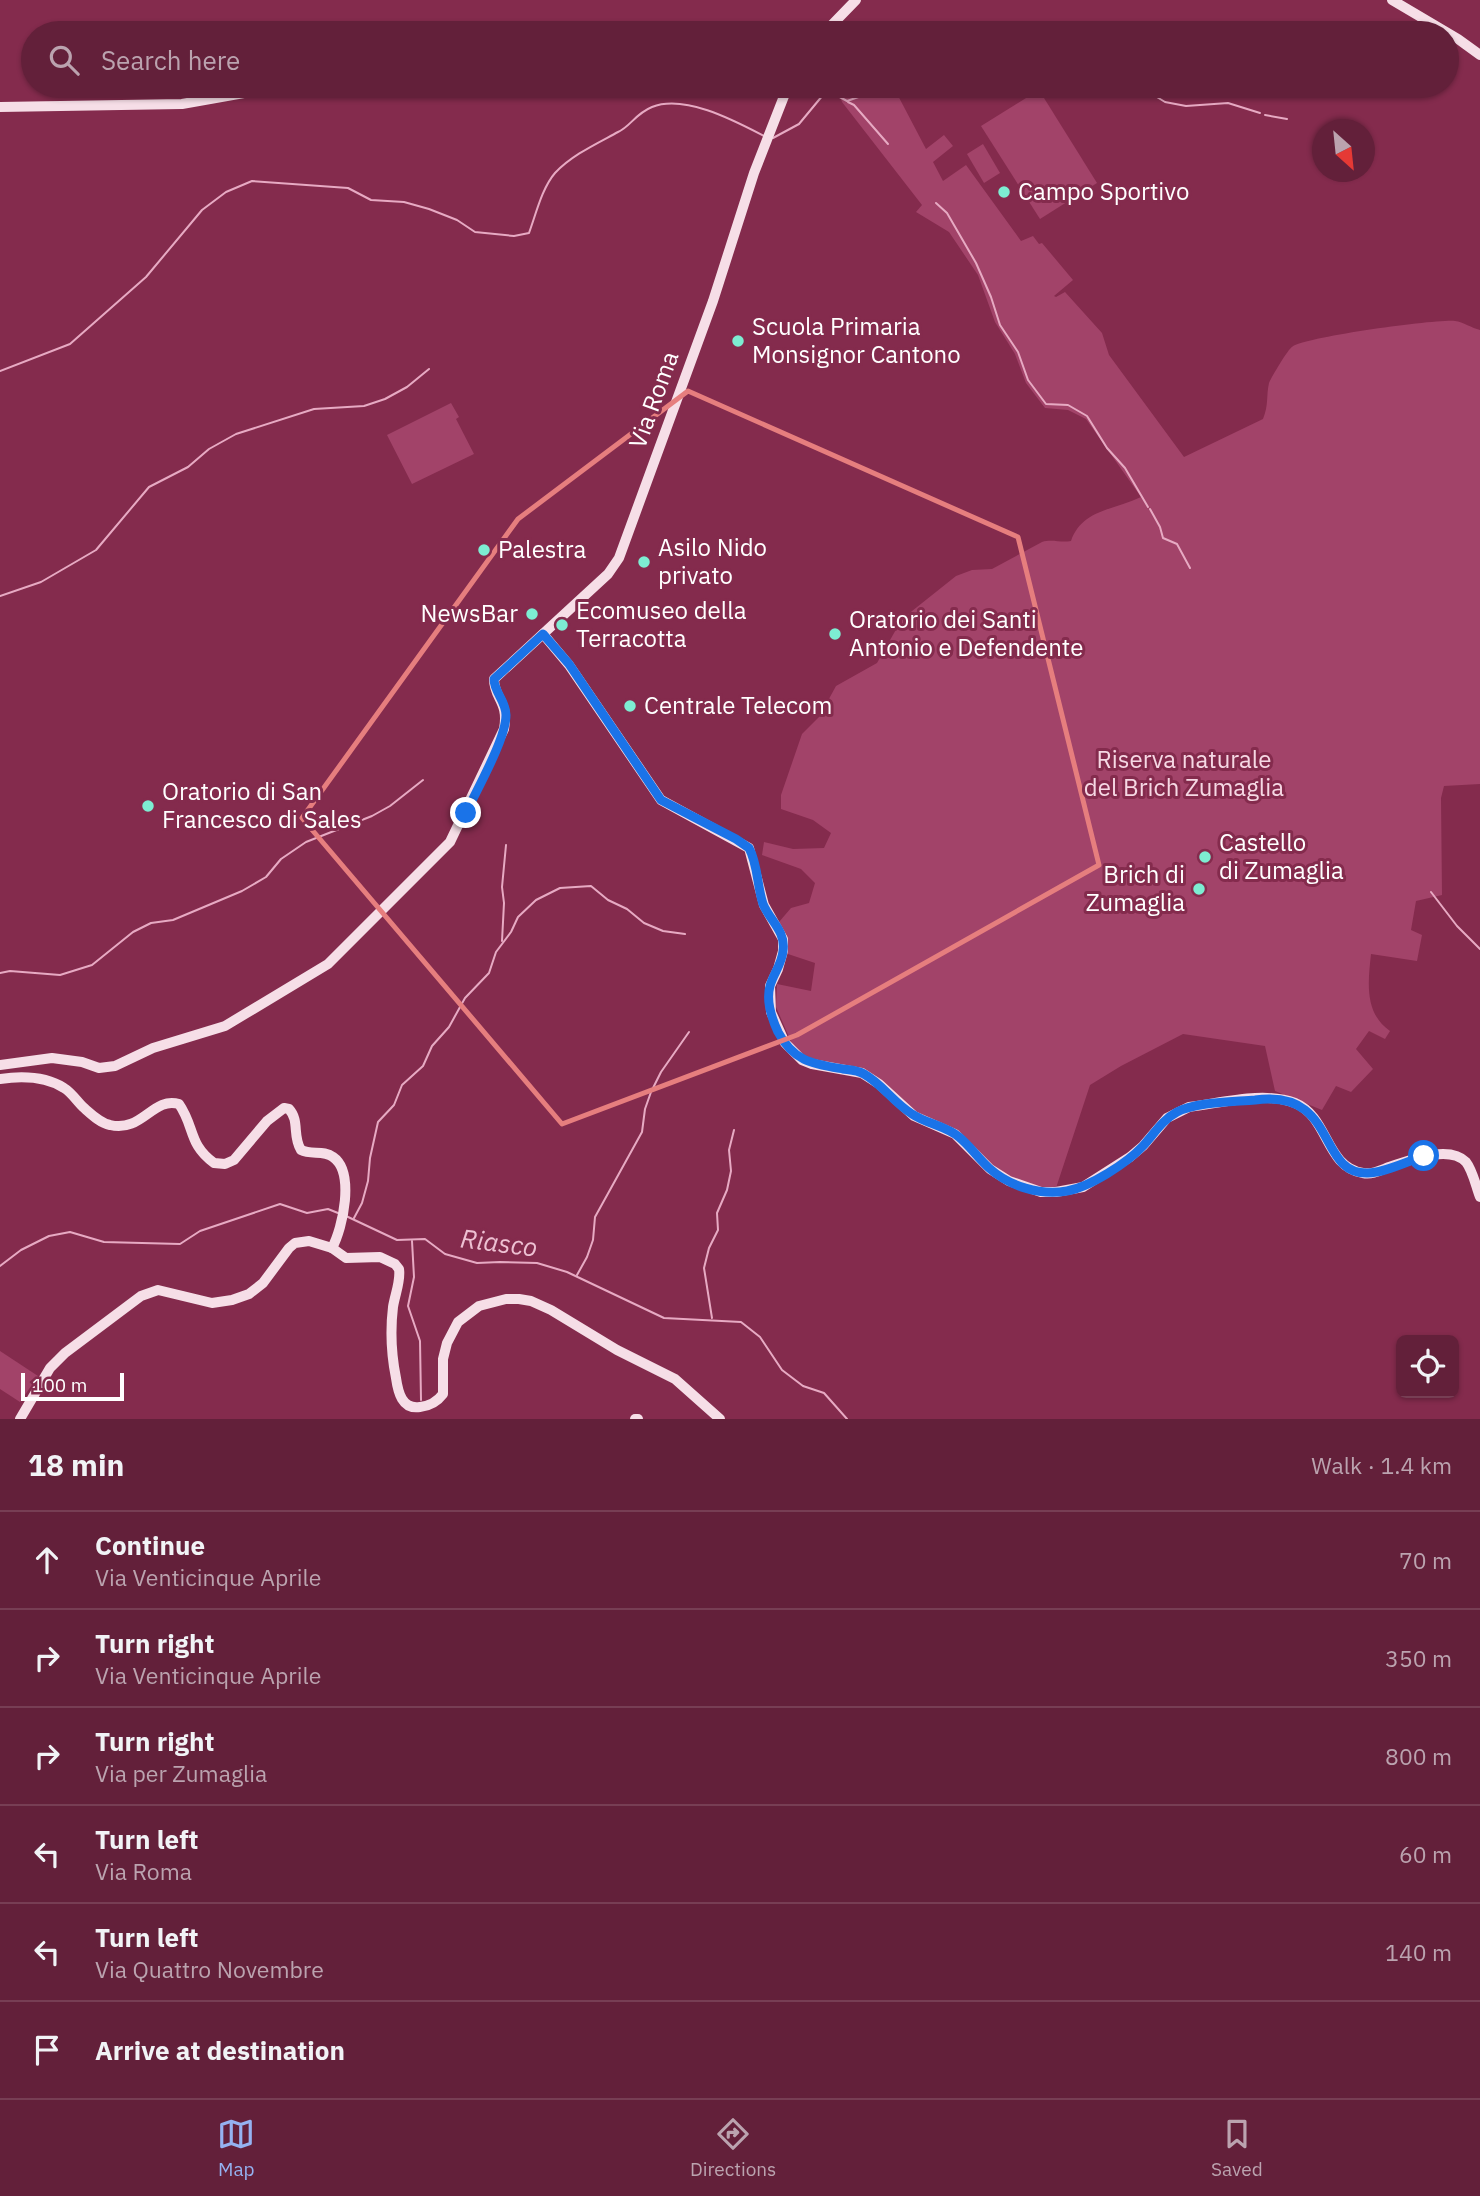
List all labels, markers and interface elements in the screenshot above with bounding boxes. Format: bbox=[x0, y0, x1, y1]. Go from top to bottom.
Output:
search box bbox=[21, 21, 1459, 98]
icon: search bbox=[45, 41, 83, 79]
text: Search here bbox=[101, 43, 240, 77]
north arrow bbox=[1312, 119, 1375, 182]
place label: Campo Sportivo bbox=[1018, 175, 1189, 207]
marker: Campo Sportivo bbox=[996, 184, 1012, 200]
place label: Scuola Primaria Monsignor Cantono bbox=[752, 310, 961, 370]
marker: Scuola Primaria Monsignor Cantono bbox=[730, 333, 746, 349]
street label: Via Roma bbox=[621, 346, 685, 453]
place label: Asilo Nido privato bbox=[658, 531, 767, 591]
place label: Palestra bbox=[498, 533, 586, 565]
marker: Palestra bbox=[476, 542, 492, 558]
marker: Asilo Nido privato bbox=[636, 554, 652, 570]
place label: Ecomuseo della Terracotta bbox=[576, 594, 747, 654]
place label: NewsBar bbox=[421, 597, 518, 629]
place label: Oratorio dei Santi Antonio e Defendente bbox=[849, 603, 1083, 663]
marker: NewsBar bbox=[524, 606, 540, 622]
marker: Ecomuseo della Terracotta bbox=[554, 617, 570, 633]
marker: Oratorio dei Santi Antonio e Defendente bbox=[827, 626, 843, 642]
place label: Centrale Telecom bbox=[644, 689, 832, 721]
marker: Centrale Telecom bbox=[622, 698, 638, 714]
park label: Riserva naturale del Brich Zumaglia bbox=[1084, 743, 1284, 803]
place label: Oratorio di San Francesco di Sales bbox=[162, 775, 362, 835]
route end bbox=[450, 797, 481, 828]
marker: Oratorio di San Francesco di Sales bbox=[140, 798, 156, 814]
place label: Castello di Zumaglia bbox=[1219, 826, 1344, 886]
marker: Castello di Zumaglia bbox=[1197, 849, 1213, 865]
place label: Brich di Zumaglia bbox=[1086, 858, 1185, 918]
marker: Brich di Zumaglia bbox=[1191, 881, 1207, 897]
route start bbox=[1408, 1140, 1439, 1171]
water label: Riasco bbox=[459, 1220, 540, 1264]
map controls bbox=[1396, 1335, 1459, 1398]
button: locate bbox=[1396, 1335, 1459, 1398]
scale bar bbox=[21, 1370, 124, 1402]
text: 100 m bbox=[32, 1373, 87, 1397]
text: 18 min bbox=[28, 1445, 124, 1484]
text: Walk · 1.4 km bbox=[1311, 1450, 1452, 1480]
text: Continue bbox=[95, 1528, 205, 1562]
icon: ahead bbox=[28, 1541, 66, 1579]
text: 70 m bbox=[1399, 1545, 1452, 1575]
text: Via Venticinque Aprile bbox=[95, 1562, 321, 1592]
text: Turn right bbox=[95, 1626, 214, 1660]
icon: right bbox=[28, 1639, 66, 1677]
text: 350 m bbox=[1385, 1643, 1452, 1673]
text: Via Venticinque Aprile bbox=[95, 1660, 321, 1690]
text: Turn right bbox=[95, 1724, 214, 1758]
icon: right bbox=[28, 1737, 66, 1775]
text: 800 m bbox=[1385, 1741, 1452, 1771]
text: Via per Zumaglia bbox=[95, 1758, 267, 1788]
text: Turn left bbox=[95, 1822, 198, 1856]
icon: left bbox=[28, 1835, 66, 1873]
text: 60 m bbox=[1399, 1839, 1452, 1869]
text: Via Roma bbox=[95, 1856, 192, 1886]
text: Turn left bbox=[95, 1920, 198, 1954]
icon: left bbox=[28, 1933, 66, 1971]
text: 140 m bbox=[1385, 1937, 1452, 1967]
text: Via Quattro Novembre bbox=[95, 1954, 324, 1984]
icon: arrive bbox=[28, 2031, 66, 2069]
text: Arrive at destination bbox=[95, 2033, 345, 2067]
tab: Map bbox=[217, 2115, 255, 2181]
tab: Directions bbox=[690, 2115, 776, 2181]
tab: Saved bbox=[1211, 2115, 1263, 2181]

